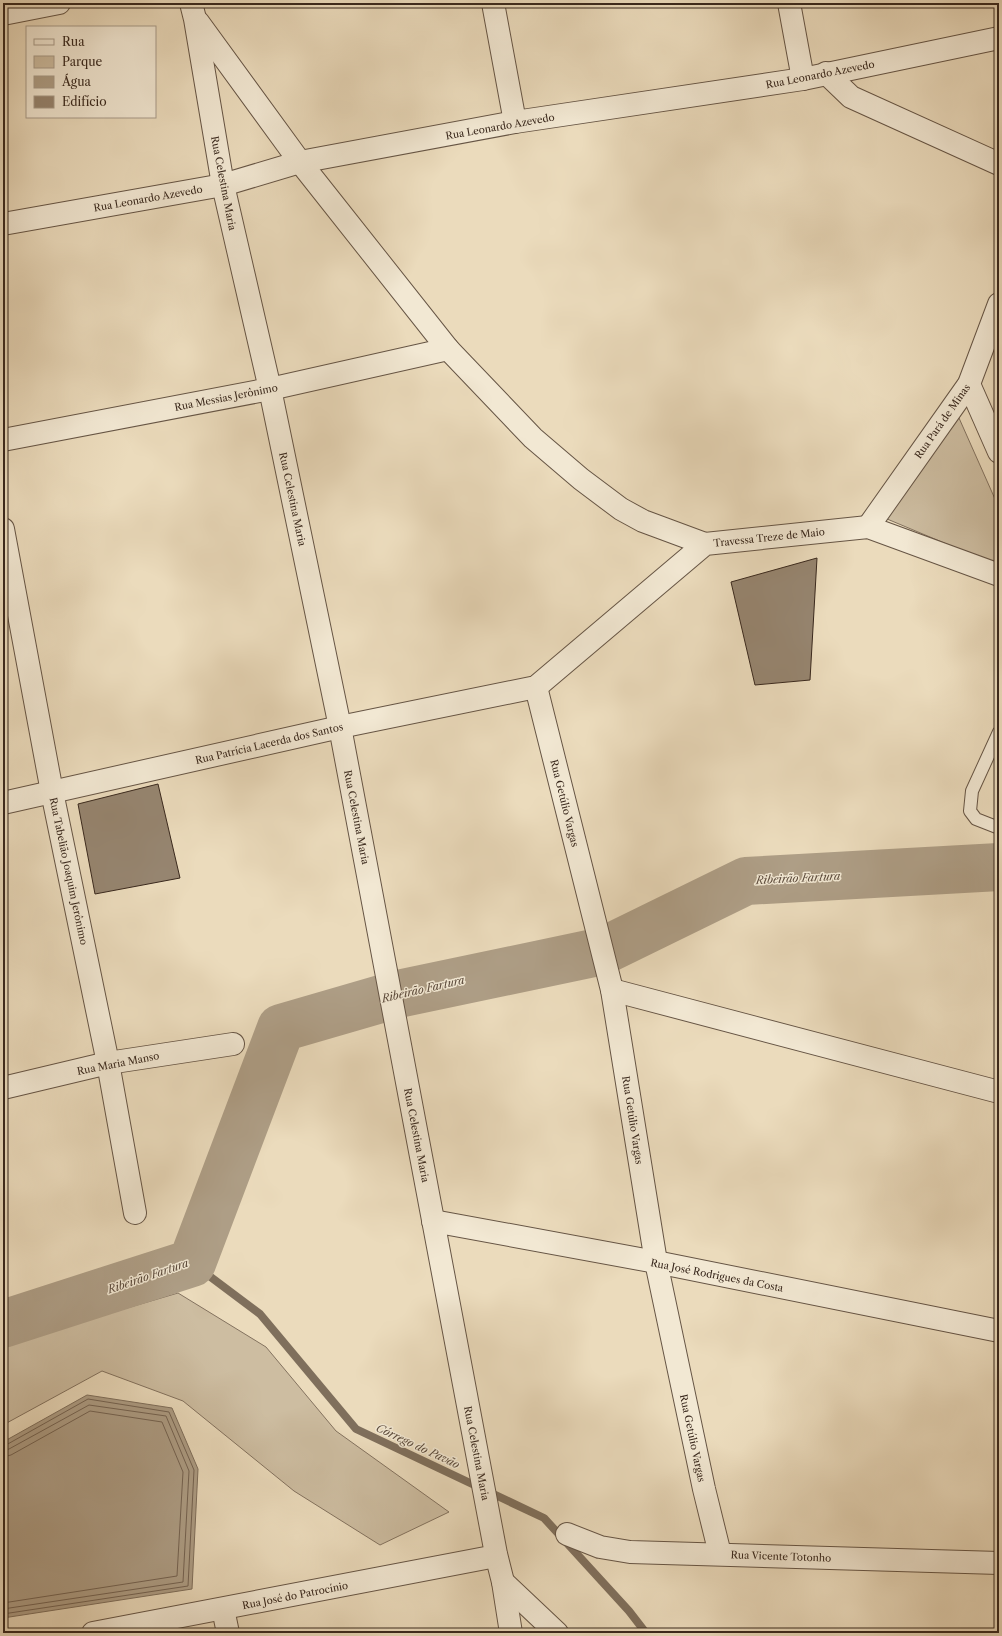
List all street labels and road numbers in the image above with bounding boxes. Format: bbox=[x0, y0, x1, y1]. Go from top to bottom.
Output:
street label: Rua Leonardo Azevedo bbox=[765, 58, 876, 91]
street label: Rua Leonardo Azevedo bbox=[444, 110, 556, 142]
street label: Rua Celestina Maria bbox=[208, 135, 239, 232]
street label: Rua Leonardo Azevedo bbox=[92, 182, 204, 214]
street label: Rua Messias Jerônimo bbox=[173, 381, 279, 414]
street label: Rua Pará de Minas bbox=[912, 381, 973, 461]
street label: Rua Celestina Maria bbox=[276, 451, 309, 548]
street label: Travessa Treze de Maio bbox=[713, 525, 825, 550]
street label: Rua Patrícia Lacerda dos Santos bbox=[194, 720, 344, 767]
street label: Rua Getúlio Vargas bbox=[547, 758, 582, 848]
street label: Rua Celestina Maria bbox=[341, 769, 372, 866]
street label: Rua Tabelião Joaquim Jerônimo bbox=[46, 796, 91, 946]
street label: Rua Maria Manso bbox=[76, 1049, 160, 1078]
street label: Rua Getúlio Vargas bbox=[619, 1075, 646, 1165]
street label: Rua Celestina Maria bbox=[401, 1087, 432, 1184]
street label: Rua José Rodrigues da Costa bbox=[649, 1256, 785, 1295]
street label: Rua Getúlio Vargas bbox=[677, 1393, 708, 1483]
street label: Rua Celestina Maria bbox=[461, 1405, 492, 1502]
street label: Rua Vicente Totonho bbox=[730, 1548, 832, 1565]
street label: Rua José do Patrocínio bbox=[241, 1579, 349, 1612]

